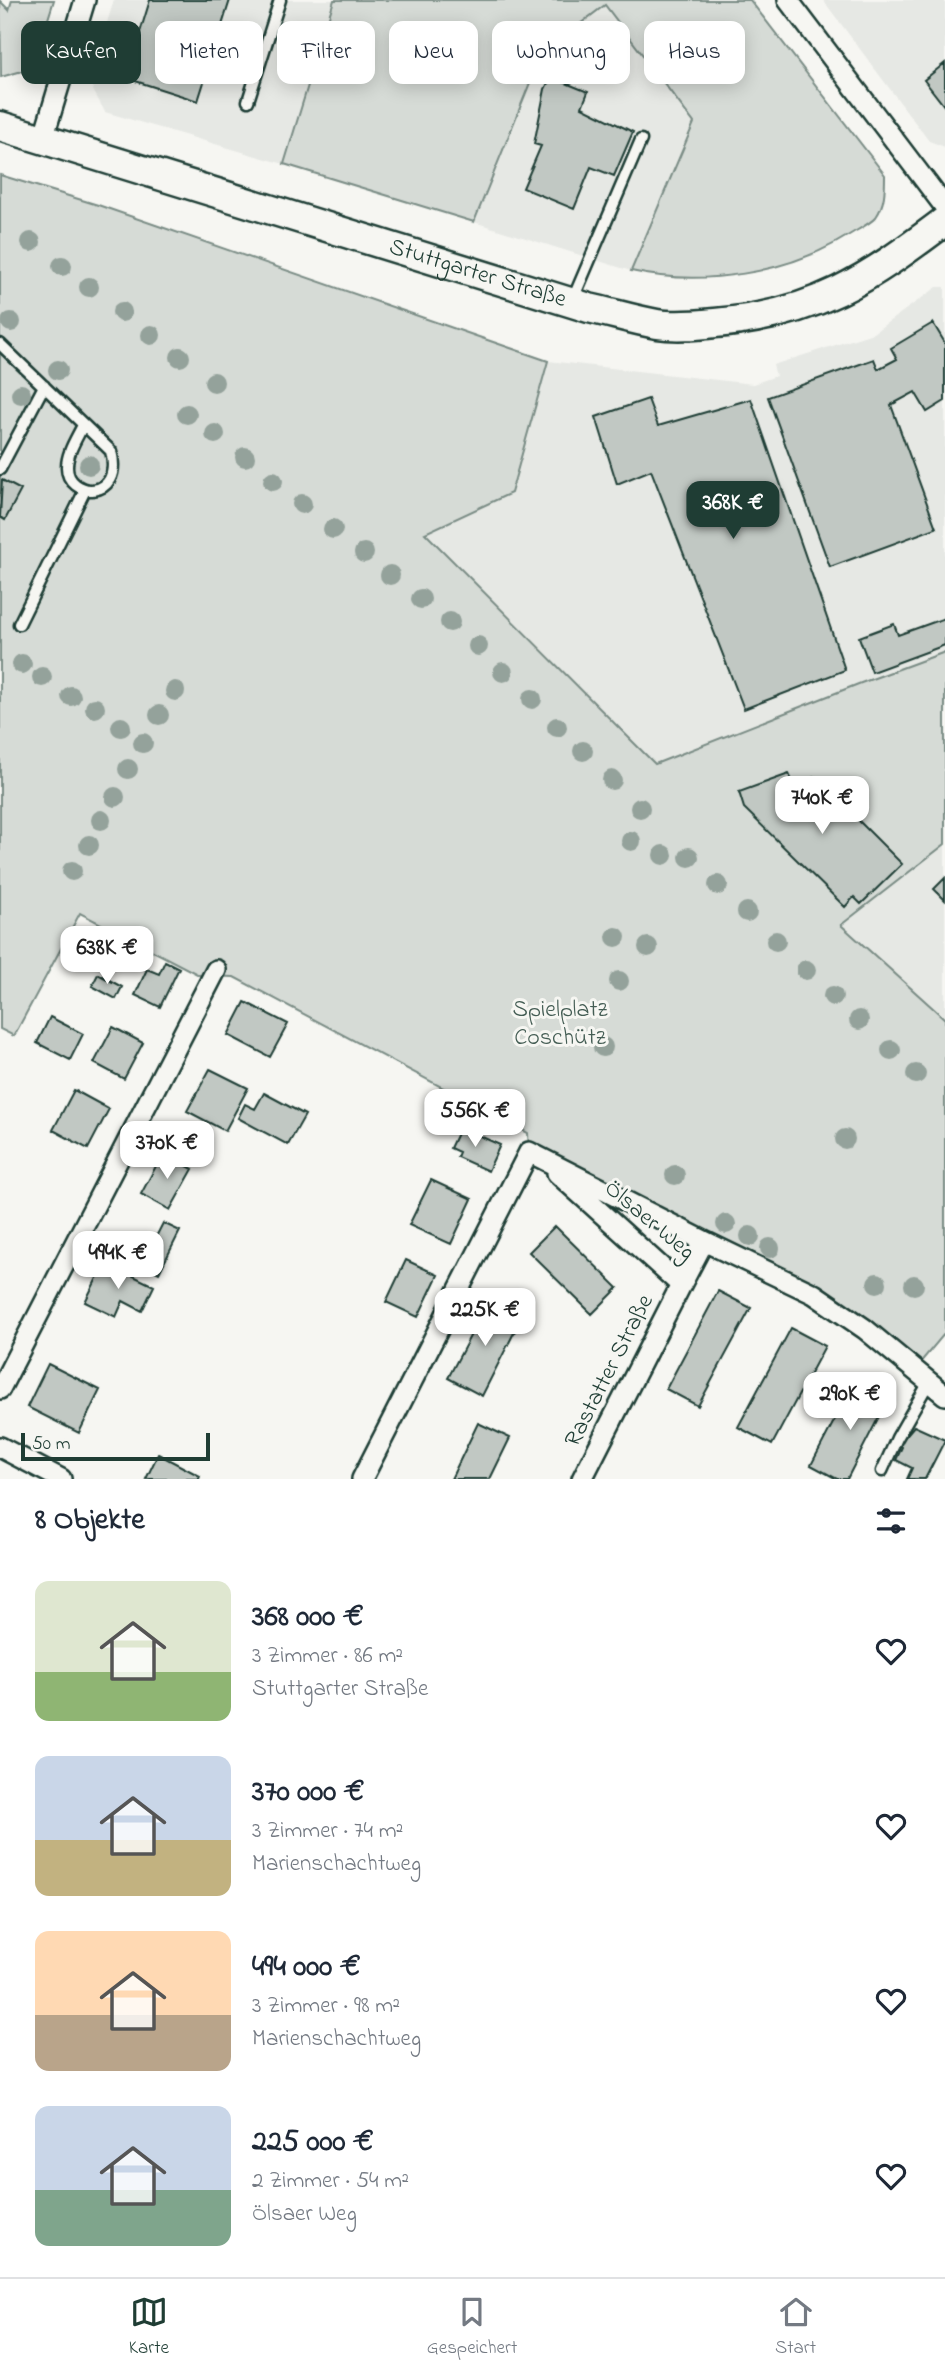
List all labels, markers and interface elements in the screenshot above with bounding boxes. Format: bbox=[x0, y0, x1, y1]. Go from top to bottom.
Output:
chip: Kaufen bbox=[21, 21, 141, 84]
chip: Mieten bbox=[155, 21, 263, 84]
chip: Filter bbox=[277, 21, 375, 84]
chip: Neu bbox=[389, 21, 478, 84]
chip: Wohnung bbox=[492, 21, 630, 84]
chip: Haus bbox=[644, 21, 745, 84]
street label: Stuttgarter Straße bbox=[385, 230, 571, 318]
pin: 368K € bbox=[676, 482, 790, 541]
text: 368K € bbox=[702, 487, 764, 520]
pin: 740K € bbox=[765, 776, 879, 836]
text: 740K € bbox=[791, 782, 853, 815]
pin: 638K € bbox=[50, 926, 164, 986]
text: 638K € bbox=[76, 932, 138, 965]
park label: Spielplatz Coschütz bbox=[512, 993, 608, 1056]
pin: 556K € bbox=[418, 1090, 532, 1149]
text: 556K € bbox=[440, 1095, 510, 1128]
pin: 370K € bbox=[110, 1122, 224, 1181]
text: 370K € bbox=[136, 1127, 198, 1160]
street label: Ölsaer Weg bbox=[596, 1172, 702, 1270]
pin: 494K € bbox=[61, 1232, 175, 1291]
text: 494K € bbox=[89, 1237, 147, 1270]
pin: 225K € bbox=[428, 1288, 542, 1348]
street label: Rastatter Straße bbox=[557, 1288, 664, 1453]
text: 225K € bbox=[451, 1294, 519, 1327]
pin: 290K € bbox=[793, 1372, 907, 1432]
text: 290K € bbox=[819, 1378, 881, 1411]
scale bar bbox=[21, 1430, 210, 1462]
text: 50 m bbox=[32, 1431, 71, 1458]
text: 8 Objekte bbox=[35, 1499, 145, 1543]
icon: filters bbox=[872, 1502, 910, 1540]
text: 368 000 € bbox=[252, 1596, 364, 1640]
icon: home bbox=[91, 1609, 175, 1693]
icon: heart bbox=[872, 1632, 910, 1670]
text: 3 Zimmer · 86 m² bbox=[252, 1640, 403, 1673]
text: Stuttgarter Straße bbox=[252, 1673, 428, 1706]
text: 370 000 € bbox=[252, 1771, 365, 1815]
icon: home bbox=[91, 1784, 175, 1868]
icon: heart bbox=[872, 1807, 910, 1845]
text: 3 Zimmer · 74 m² bbox=[252, 1815, 403, 1848]
text: Marienschachtweg bbox=[252, 1848, 421, 1881]
text: 494 000 € bbox=[252, 1946, 361, 1990]
icon: home bbox=[91, 1959, 175, 2043]
icon: heart bbox=[872, 1982, 910, 2020]
text: 3 Zimmer · 98 m² bbox=[252, 1990, 400, 2023]
text: Marienschachtweg bbox=[252, 2023, 421, 2056]
text: 225 000 € bbox=[252, 2121, 374, 2165]
icon: home bbox=[91, 2134, 175, 2218]
icon: heart bbox=[872, 2157, 910, 2195]
text: 2 Zimmer · 54 m² bbox=[252, 2165, 409, 2198]
text: Ölsaer Weg bbox=[252, 2198, 357, 2231]
tab: Karte bbox=[129, 2293, 169, 2362]
tab: Gespeichert bbox=[427, 2293, 517, 2362]
tab: Start bbox=[775, 2293, 816, 2362]

